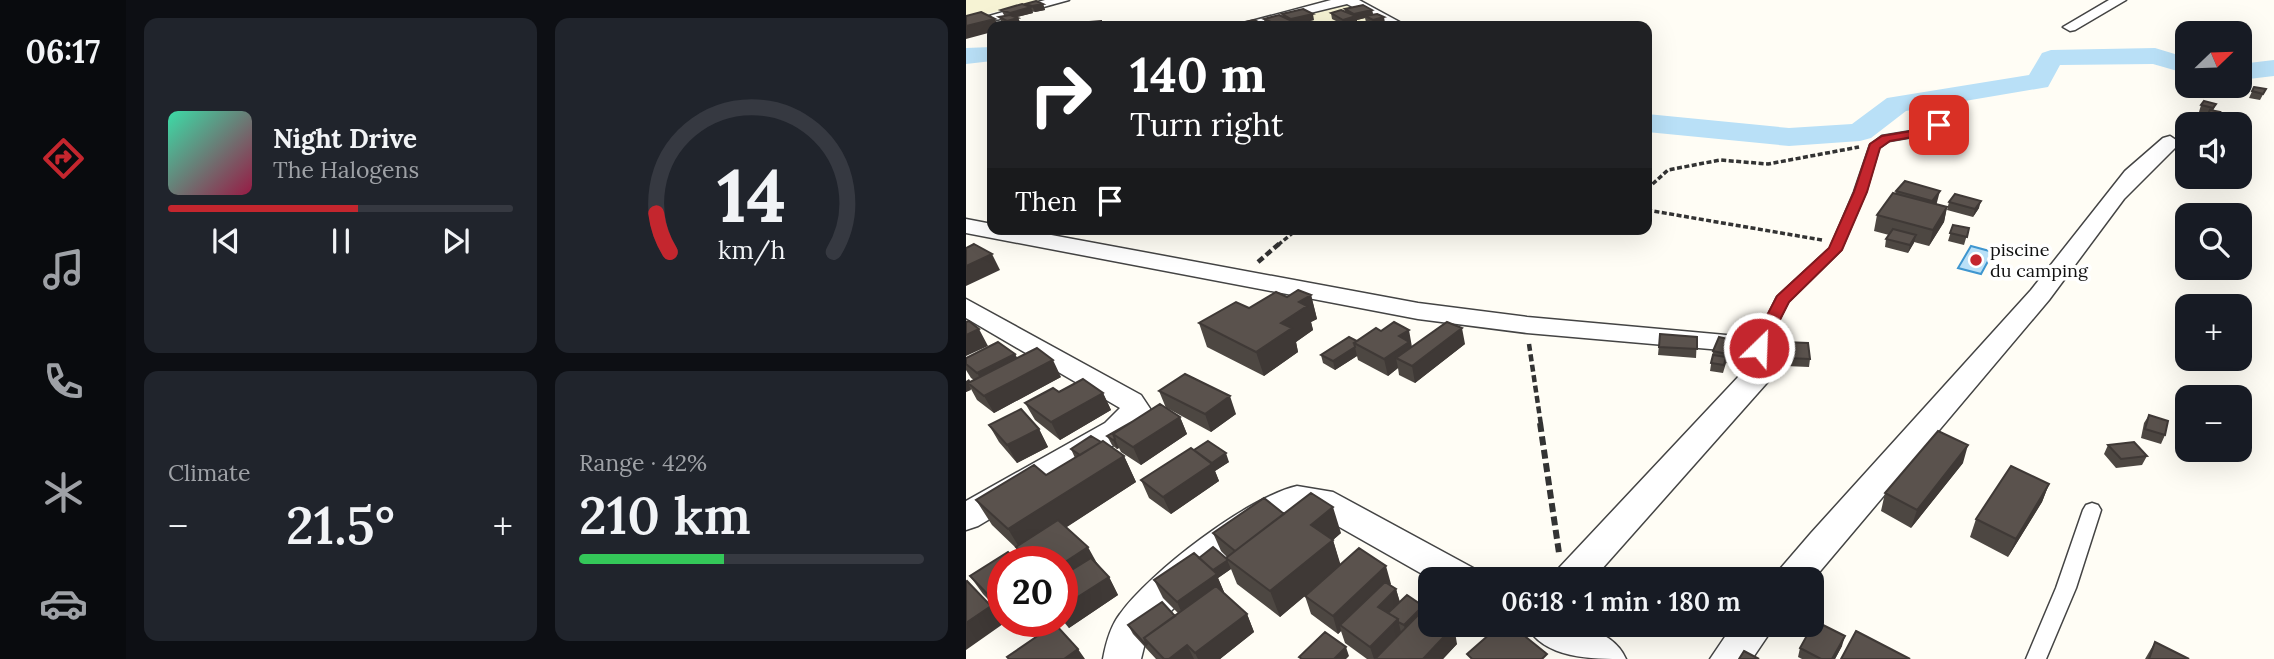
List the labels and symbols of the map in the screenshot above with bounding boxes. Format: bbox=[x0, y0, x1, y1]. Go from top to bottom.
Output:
north arrow bbox=[2175, 21, 2252, 98]
pin bbox=[1909, 95, 1969, 155]
place label: piscine du camping bbox=[1990, 238, 2089, 282]
marker: piscine du camping bbox=[1968, 252, 1984, 268]
position arrow bbox=[1722, 311, 1796, 385]
speed limit sign: 20 bbox=[987, 546, 1078, 637]

